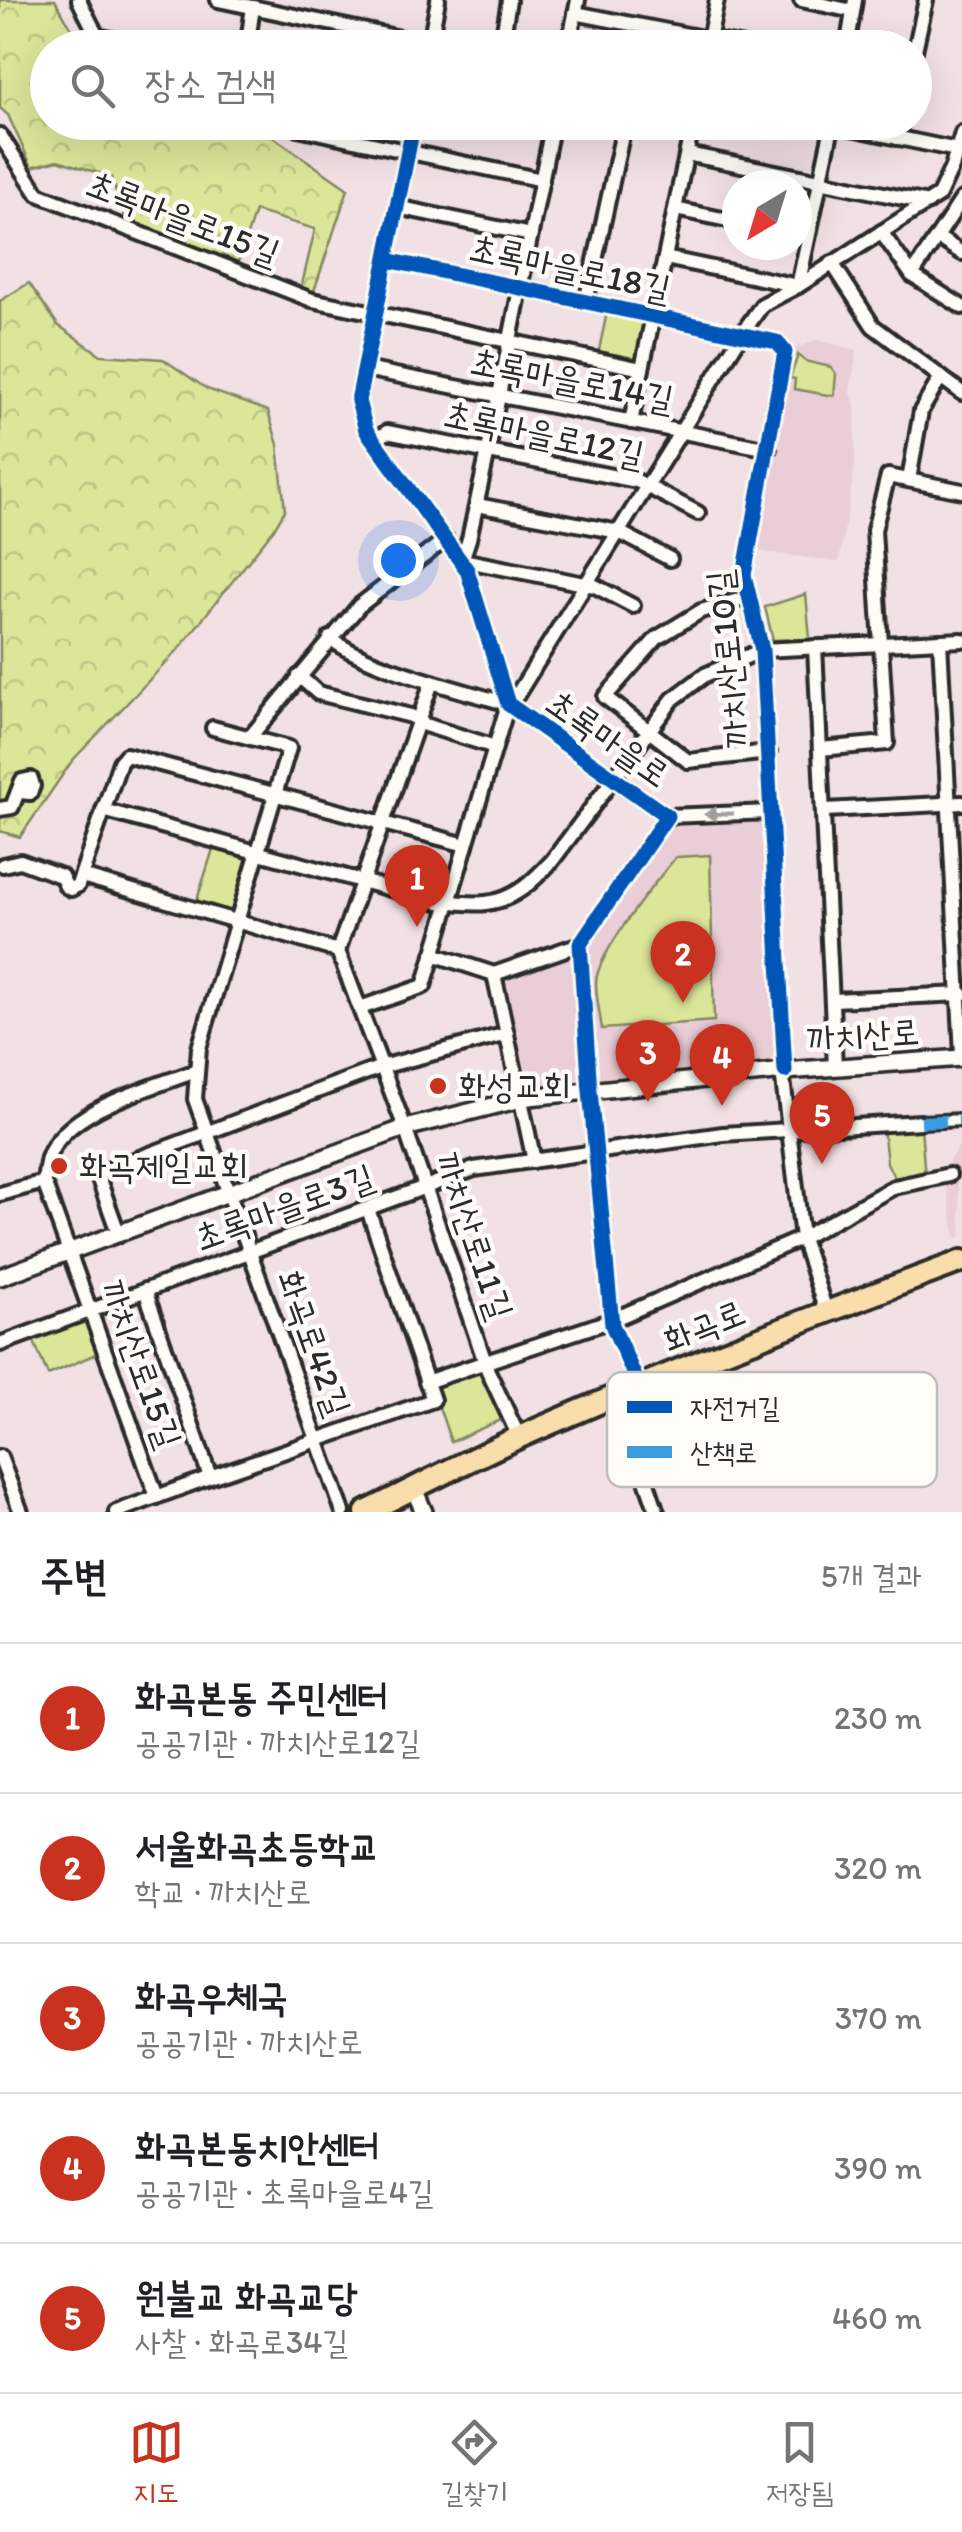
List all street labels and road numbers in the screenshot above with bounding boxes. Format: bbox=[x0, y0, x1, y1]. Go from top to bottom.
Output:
street label: 초록마을로15길 bbox=[80, 162, 286, 274]
street label: 초록마을로18길 bbox=[466, 226, 674, 310]
street label: 초록마을로14길 bbox=[467, 340, 677, 420]
street label: 초록마을로12길 bbox=[440, 392, 648, 476]
street label: 까치산로10길 bbox=[698, 568, 758, 750]
street label: 초록마을로 bbox=[538, 680, 678, 796]
street label: 까치산로 bbox=[805, 1010, 921, 1060]
street label: 까치산로11길 bbox=[426, 1147, 522, 1325]
street label: 초록마을로3길 bbox=[188, 1155, 380, 1259]
street label: 화곡로42길 bbox=[268, 1264, 360, 1422]
street label: 까치산로15길 bbox=[91, 1274, 191, 1454]
street label: 화곡로 bbox=[657, 1291, 751, 1361]

